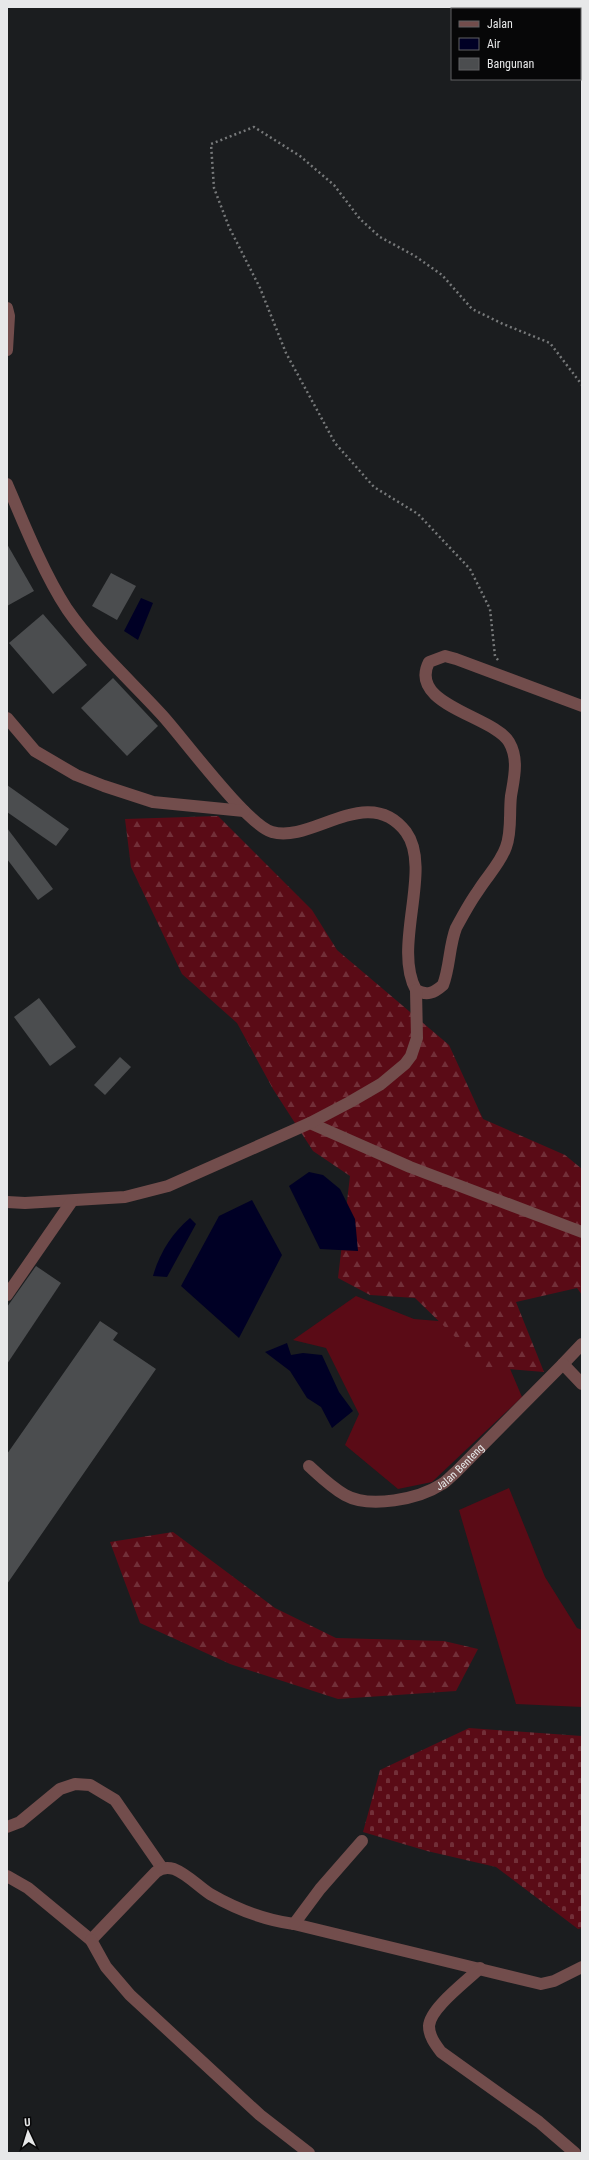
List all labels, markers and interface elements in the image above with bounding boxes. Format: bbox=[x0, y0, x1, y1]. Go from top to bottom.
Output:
legend bbox=[451, 8, 581, 80]
text: Jalan bbox=[487, 17, 513, 31]
text: Air bbox=[487, 37, 501, 51]
text: Bangunan bbox=[487, 57, 534, 71]
street label: Jalan Benteng bbox=[433, 1441, 487, 1493]
north arrow bbox=[8, 2112, 48, 2152]
text: U bbox=[24, 2116, 31, 2129]

